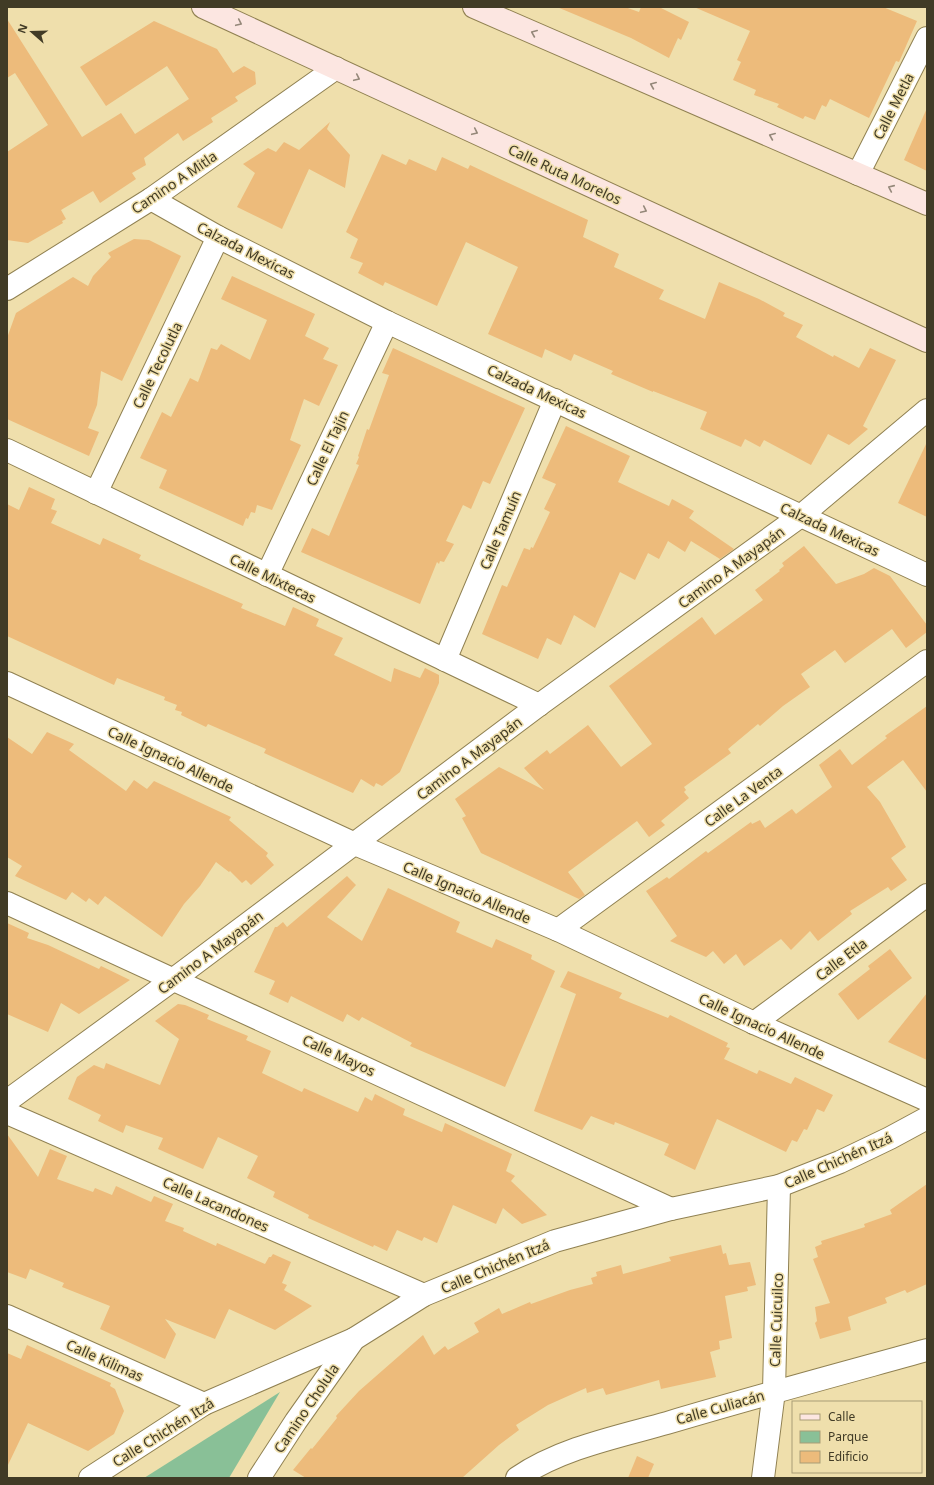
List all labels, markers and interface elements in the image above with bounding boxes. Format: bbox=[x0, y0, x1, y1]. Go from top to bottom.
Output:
north arrow bbox=[12, 12, 52, 52]
one-way arrow bbox=[234, 18, 242, 26]
text: N bbox=[14, 22, 31, 35]
one-way arrow bbox=[530, 30, 538, 38]
street label: Calle Metla bbox=[868, 69, 918, 143]
one-way arrow bbox=[352, 73, 360, 81]
one-way arrow bbox=[650, 81, 657, 89]
one-way arrow bbox=[470, 127, 478, 135]
one-way arrow bbox=[769, 133, 776, 141]
street label: Calle Ruta Morelos bbox=[505, 139, 625, 209]
street label: Camino A Mitla bbox=[127, 146, 221, 218]
one-way arrow bbox=[888, 185, 895, 193]
one-way arrow bbox=[639, 205, 647, 213]
street label: Calzada Mexicas bbox=[194, 217, 298, 283]
street label: Calle Tecolutla bbox=[128, 319, 186, 411]
street label: Calzada Mexicas bbox=[484, 360, 590, 422]
street label: Calle El Tajín bbox=[301, 407, 353, 489]
street label: Calle Tamuín bbox=[475, 488, 525, 572]
street label: Calzada Mexicas bbox=[777, 498, 883, 560]
street label: Camino A Mayapán bbox=[674, 522, 788, 612]
street label: Calle Mixtecas bbox=[227, 549, 319, 607]
street label: Camino A Mayapán bbox=[412, 712, 526, 804]
street label: Calle Ignacio Allende bbox=[105, 721, 237, 797]
street label: Calle La Venta bbox=[700, 761, 786, 831]
street label: Calle Ignacio Allende bbox=[400, 856, 534, 928]
street label: Camino A Mayapán bbox=[153, 906, 267, 998]
street label: Calle Etla bbox=[811, 933, 871, 985]
street label: Calle Ignacio Allende bbox=[696, 988, 828, 1064]
street label: Calle Mayos bbox=[299, 1030, 379, 1080]
street label: Calle Chichén Itzá bbox=[781, 1128, 895, 1192]
street label: Calle Lacandones bbox=[160, 1172, 272, 1236]
street label: Calle Chichén Itzá bbox=[438, 1235, 552, 1297]
street label: Calle Cuicuilco bbox=[765, 1273, 787, 1367]
street label: Calle Kilimas bbox=[63, 1335, 147, 1386]
street label: Camino Cholula bbox=[269, 1360, 343, 1456]
street label: Calle Culiacán bbox=[674, 1385, 766, 1429]
street label: Calle Chichén Itzá bbox=[109, 1393, 217, 1471]
legend bbox=[792, 1401, 922, 1473]
text: Calle bbox=[828, 1408, 856, 1425]
text: Parque bbox=[828, 1428, 869, 1445]
text: Edificio bbox=[828, 1448, 869, 1465]

